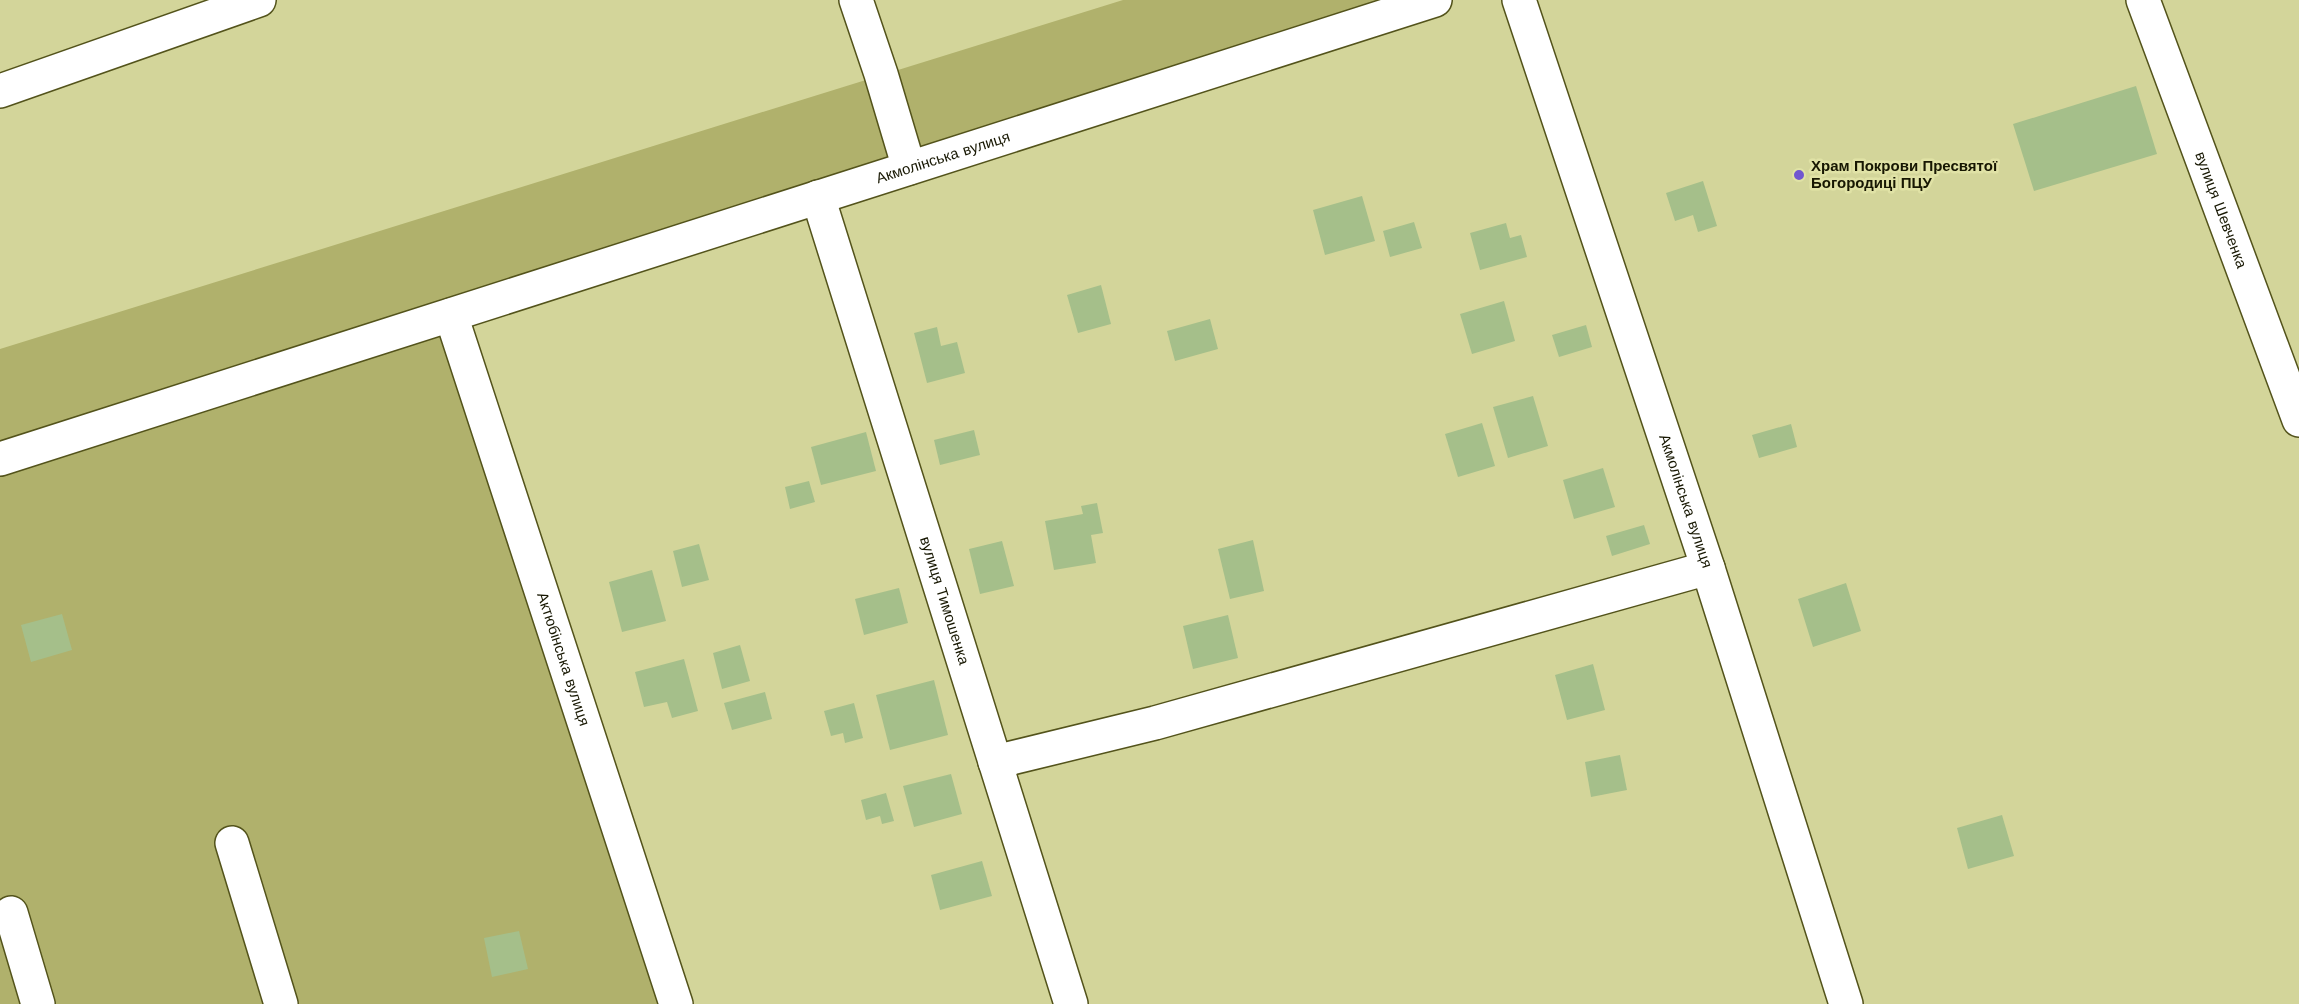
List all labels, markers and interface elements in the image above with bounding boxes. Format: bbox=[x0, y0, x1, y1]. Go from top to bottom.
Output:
street label: Акмолінська вулиця bbox=[874, 128, 1012, 187]
street label: вулиця Шевченка bbox=[2191, 149, 2251, 271]
place label: Храм Покрови Пресвятої Богородиці ПЦУ bbox=[1811, 157, 1998, 192]
marker: Храм Покрови Пресвятої Богородиці ПЦУ bbox=[1792, 168, 1806, 182]
street label: Акмолінська вулиця bbox=[1655, 432, 1716, 570]
street label: вулиця Тимошенка bbox=[916, 534, 973, 668]
street label: Актюбінська вулиця bbox=[533, 590, 594, 728]

